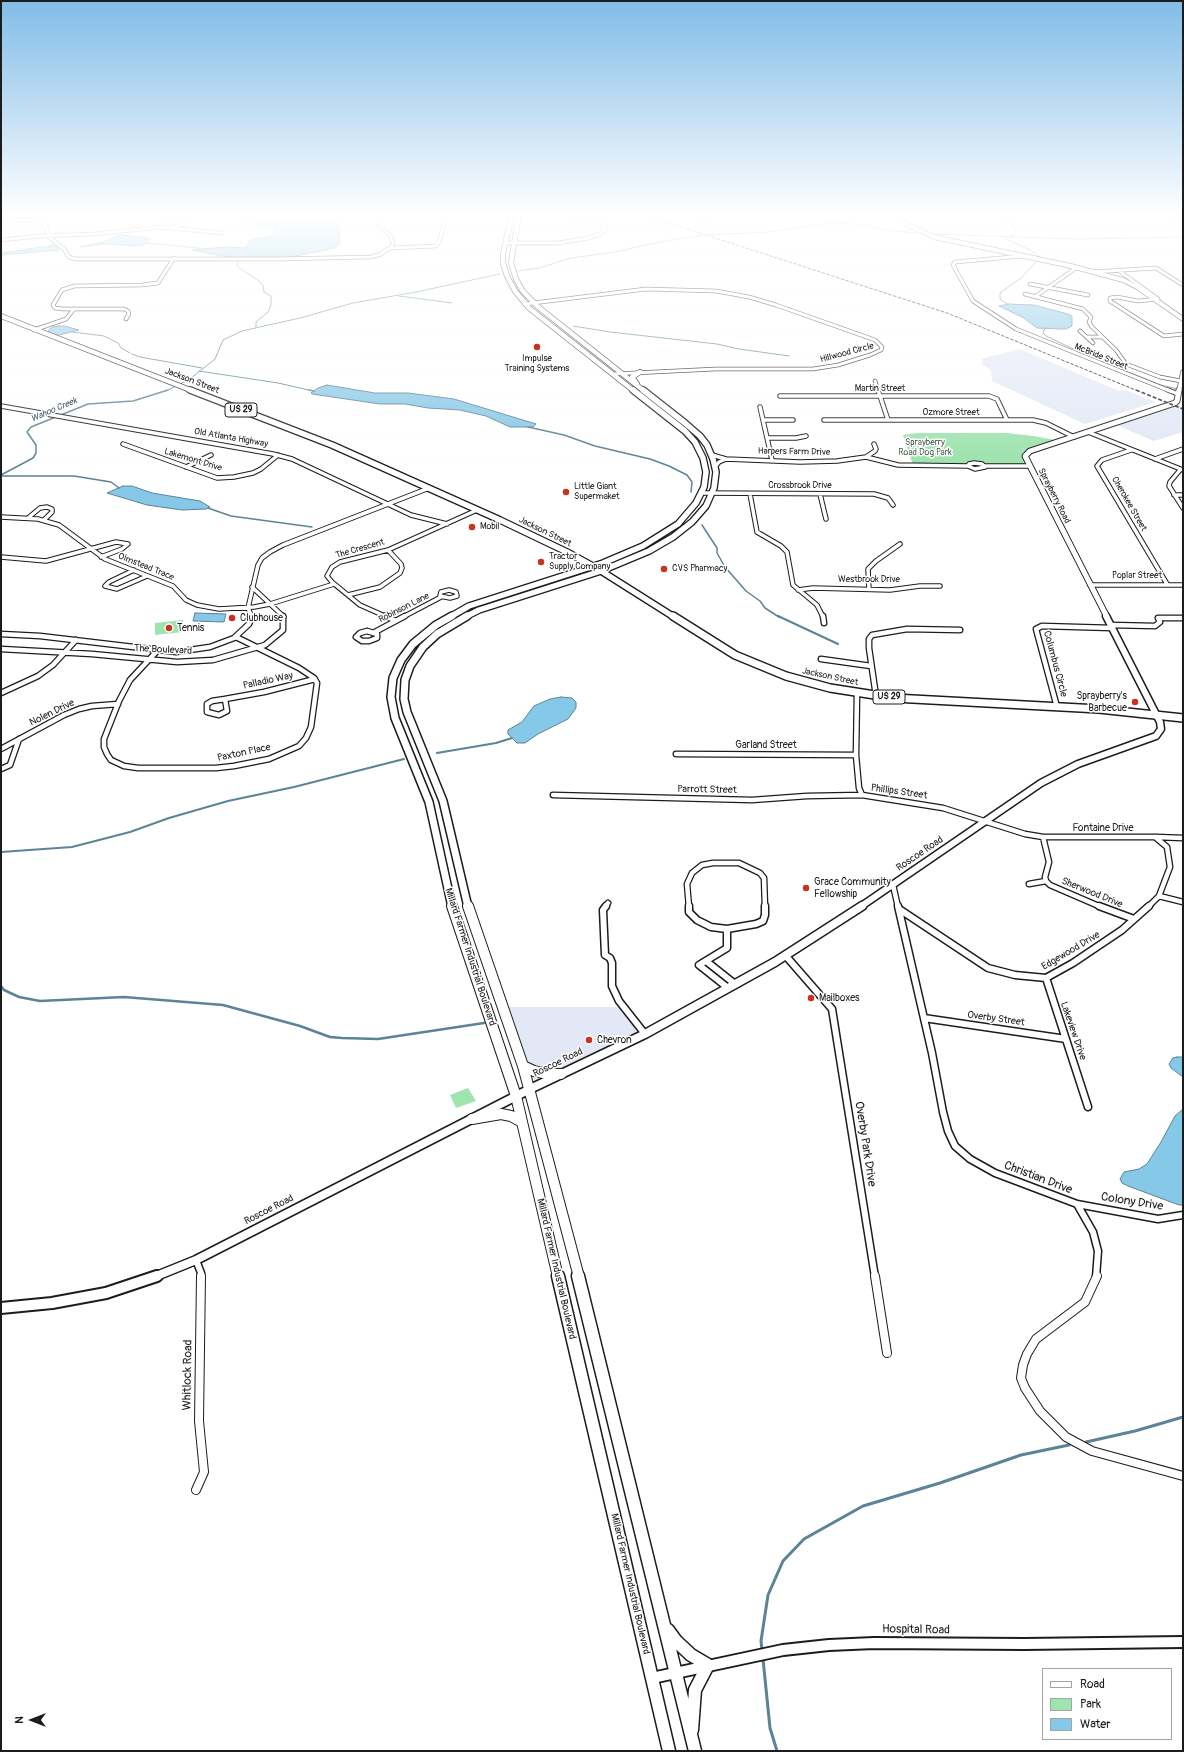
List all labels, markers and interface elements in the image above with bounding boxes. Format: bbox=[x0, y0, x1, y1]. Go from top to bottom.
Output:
street label: Hillwood Circle bbox=[819, 341, 875, 365]
street label: McBride Street bbox=[1073, 341, 1129, 373]
marker: Impulse Training Systems bbox=[532, 342, 542, 352]
place label: Impulse Training Systems bbox=[505, 354, 569, 375]
street label: Jackson Street bbox=[163, 366, 221, 396]
street label: Martin Street bbox=[855, 384, 905, 394]
water label: Wahoo Creek bbox=[29, 395, 79, 425]
road number: US 29 bbox=[225, 403, 257, 417]
street label: Ozmore Street bbox=[922, 408, 980, 418]
street label: Old Atlanta Highway bbox=[193, 426, 269, 450]
park label: Sprayberry Road Dog Park bbox=[898, 438, 952, 459]
street label: Lakemont Drive bbox=[163, 446, 223, 474]
street label: Harpers Farm Drive bbox=[758, 446, 830, 458]
street label: Sprayberry Road bbox=[1035, 467, 1073, 525]
street label: Cherokee Street bbox=[1109, 475, 1149, 533]
street label: Crossbrook Drive bbox=[768, 481, 832, 491]
place label: Little Giant Supermaket bbox=[574, 482, 620, 503]
marker: Little Giant Supermaket bbox=[561, 487, 571, 497]
street label: Jackson Street bbox=[517, 515, 573, 549]
marker: Mobil bbox=[467, 522, 477, 532]
place label: Mobil bbox=[480, 522, 499, 532]
street label: The Crescent bbox=[334, 537, 386, 561]
street label: Olmstead Trace bbox=[116, 551, 176, 583]
place label: Tractor Supply Company bbox=[549, 552, 610, 573]
marker: Tractor Supply Company bbox=[536, 557, 546, 567]
marker: CVS Pharmacy bbox=[659, 564, 669, 574]
place label: CVS Pharmacy bbox=[672, 564, 727, 574]
street label: Poplar Street bbox=[1112, 571, 1162, 581]
street label: Westbrook Drive bbox=[838, 575, 900, 585]
street label: Robinson Lane bbox=[377, 591, 431, 625]
place label: Clubhouse bbox=[240, 612, 283, 624]
marker: Clubhouse bbox=[227, 613, 237, 623]
place label: Tennis bbox=[177, 622, 204, 634]
marker: Tennis bbox=[164, 623, 174, 633]
street label: Columbus Circle bbox=[1040, 630, 1070, 698]
street label: The Boulevard bbox=[134, 642, 192, 658]
street label: Jackson Street bbox=[801, 666, 859, 688]
street label: Palladio Way bbox=[242, 670, 294, 692]
road number: US 29 bbox=[873, 690, 905, 704]
place label: Sprayberry's Barbecue bbox=[1076, 690, 1127, 714]
street label: Nolen Drive bbox=[28, 697, 76, 729]
marker: Sprayberry's Barbecue bbox=[1130, 697, 1140, 707]
street label: Garland Street bbox=[735, 739, 797, 751]
street label: Paxton Place bbox=[216, 741, 272, 765]
street label: Phillips Street bbox=[870, 782, 928, 802]
street label: Parrott Street bbox=[677, 783, 737, 797]
street label: Fontaine Drive bbox=[1073, 822, 1133, 834]
street label: Roscoe Road bbox=[894, 834, 946, 874]
street label: Sherwood Drive bbox=[1060, 875, 1124, 911]
place label: Grace Community Fellowship bbox=[814, 876, 891, 900]
marker: Grace Community Fellowship bbox=[801, 883, 811, 893]
street label: Millard Farmer Industrial Boulevard bbox=[442, 887, 498, 1027]
street label: Edgewood Drive bbox=[1040, 929, 1102, 973]
place label: Mailboxes bbox=[819, 992, 860, 1004]
marker: Mailboxes bbox=[806, 993, 816, 1003]
street label: Lakeview Drive bbox=[1057, 1000, 1089, 1062]
street label: Overby Street bbox=[967, 1009, 1025, 1029]
place label: Chevron bbox=[597, 1034, 632, 1046]
marker: Chevron bbox=[584, 1035, 594, 1045]
street label: Roscoe Road bbox=[531, 1046, 585, 1080]
street label: Overby Park Drive bbox=[851, 1100, 879, 1188]
street label: Christian Drive bbox=[1002, 1158, 1074, 1198]
street label: Colony Drive bbox=[1100, 1190, 1164, 1214]
street label: Roscoe Road bbox=[242, 1192, 296, 1228]
street label: Millard Farmer Industrial Boulevard bbox=[534, 1197, 578, 1341]
street label: Whitlock Road bbox=[180, 1339, 196, 1411]
street label: Millard Farmer Industrial Boulevard bbox=[608, 1512, 652, 1656]
street label: Hospital Road bbox=[882, 1622, 950, 1638]
legend bbox=[1042, 1668, 1172, 1740]
text: Road bbox=[1080, 1677, 1105, 1692]
text: Park bbox=[1080, 1697, 1101, 1712]
north arrow bbox=[12, 1700, 52, 1740]
text: N bbox=[13, 1716, 26, 1724]
text: Water bbox=[1080, 1717, 1111, 1732]

